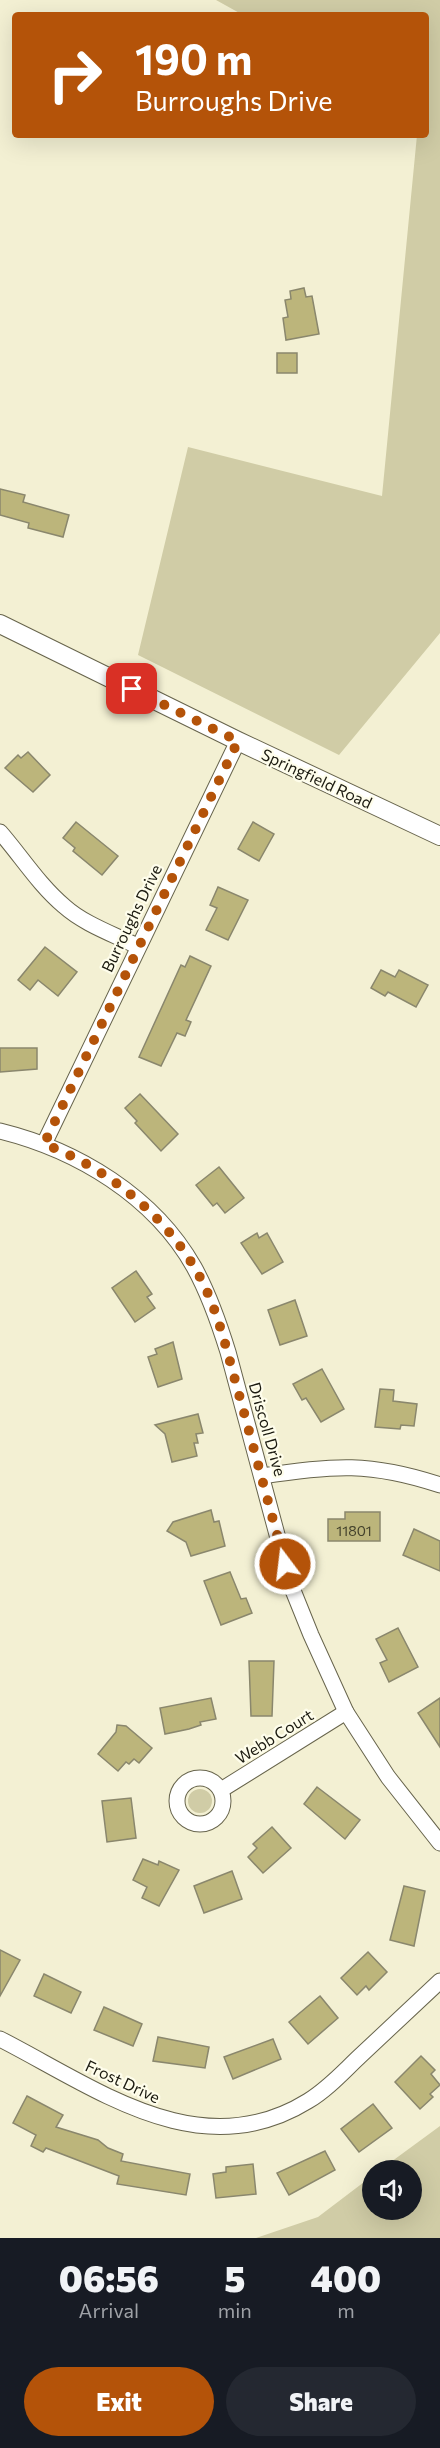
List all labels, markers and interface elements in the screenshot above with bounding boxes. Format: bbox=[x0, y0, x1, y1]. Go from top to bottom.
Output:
text: 190 m bbox=[135, 32, 253, 84]
icon: right bbox=[36, 36, 114, 114]
text: Burroughs Drive bbox=[135, 84, 333, 117]
pin bbox=[106, 663, 157, 714]
icon: arrive bbox=[115, 672, 148, 705]
street label: Springfield Road bbox=[259, 744, 375, 812]
street label: Burroughs Drive bbox=[97, 861, 165, 975]
street label: Driscoll Drive bbox=[246, 1380, 290, 1478]
house number: 11801 bbox=[336, 1522, 372, 1539]
position arrow bbox=[253, 1532, 317, 1596]
street label: Webb Court bbox=[232, 1704, 317, 1767]
street label: Frost Drive bbox=[83, 2055, 163, 2107]
map controls bbox=[362, 2160, 422, 2220]
button: sound bbox=[362, 2160, 422, 2220]
text: 06:56 bbox=[59, 2255, 159, 2299]
text: 5 bbox=[224, 2255, 245, 2299]
text: 400 bbox=[311, 2255, 381, 2299]
text: Arrival bbox=[79, 2298, 139, 2322]
text: min bbox=[218, 2298, 252, 2322]
text: m bbox=[337, 2298, 355, 2322]
button: Exit bbox=[24, 2367, 214, 2436]
button: Share bbox=[226, 2367, 416, 2436]

